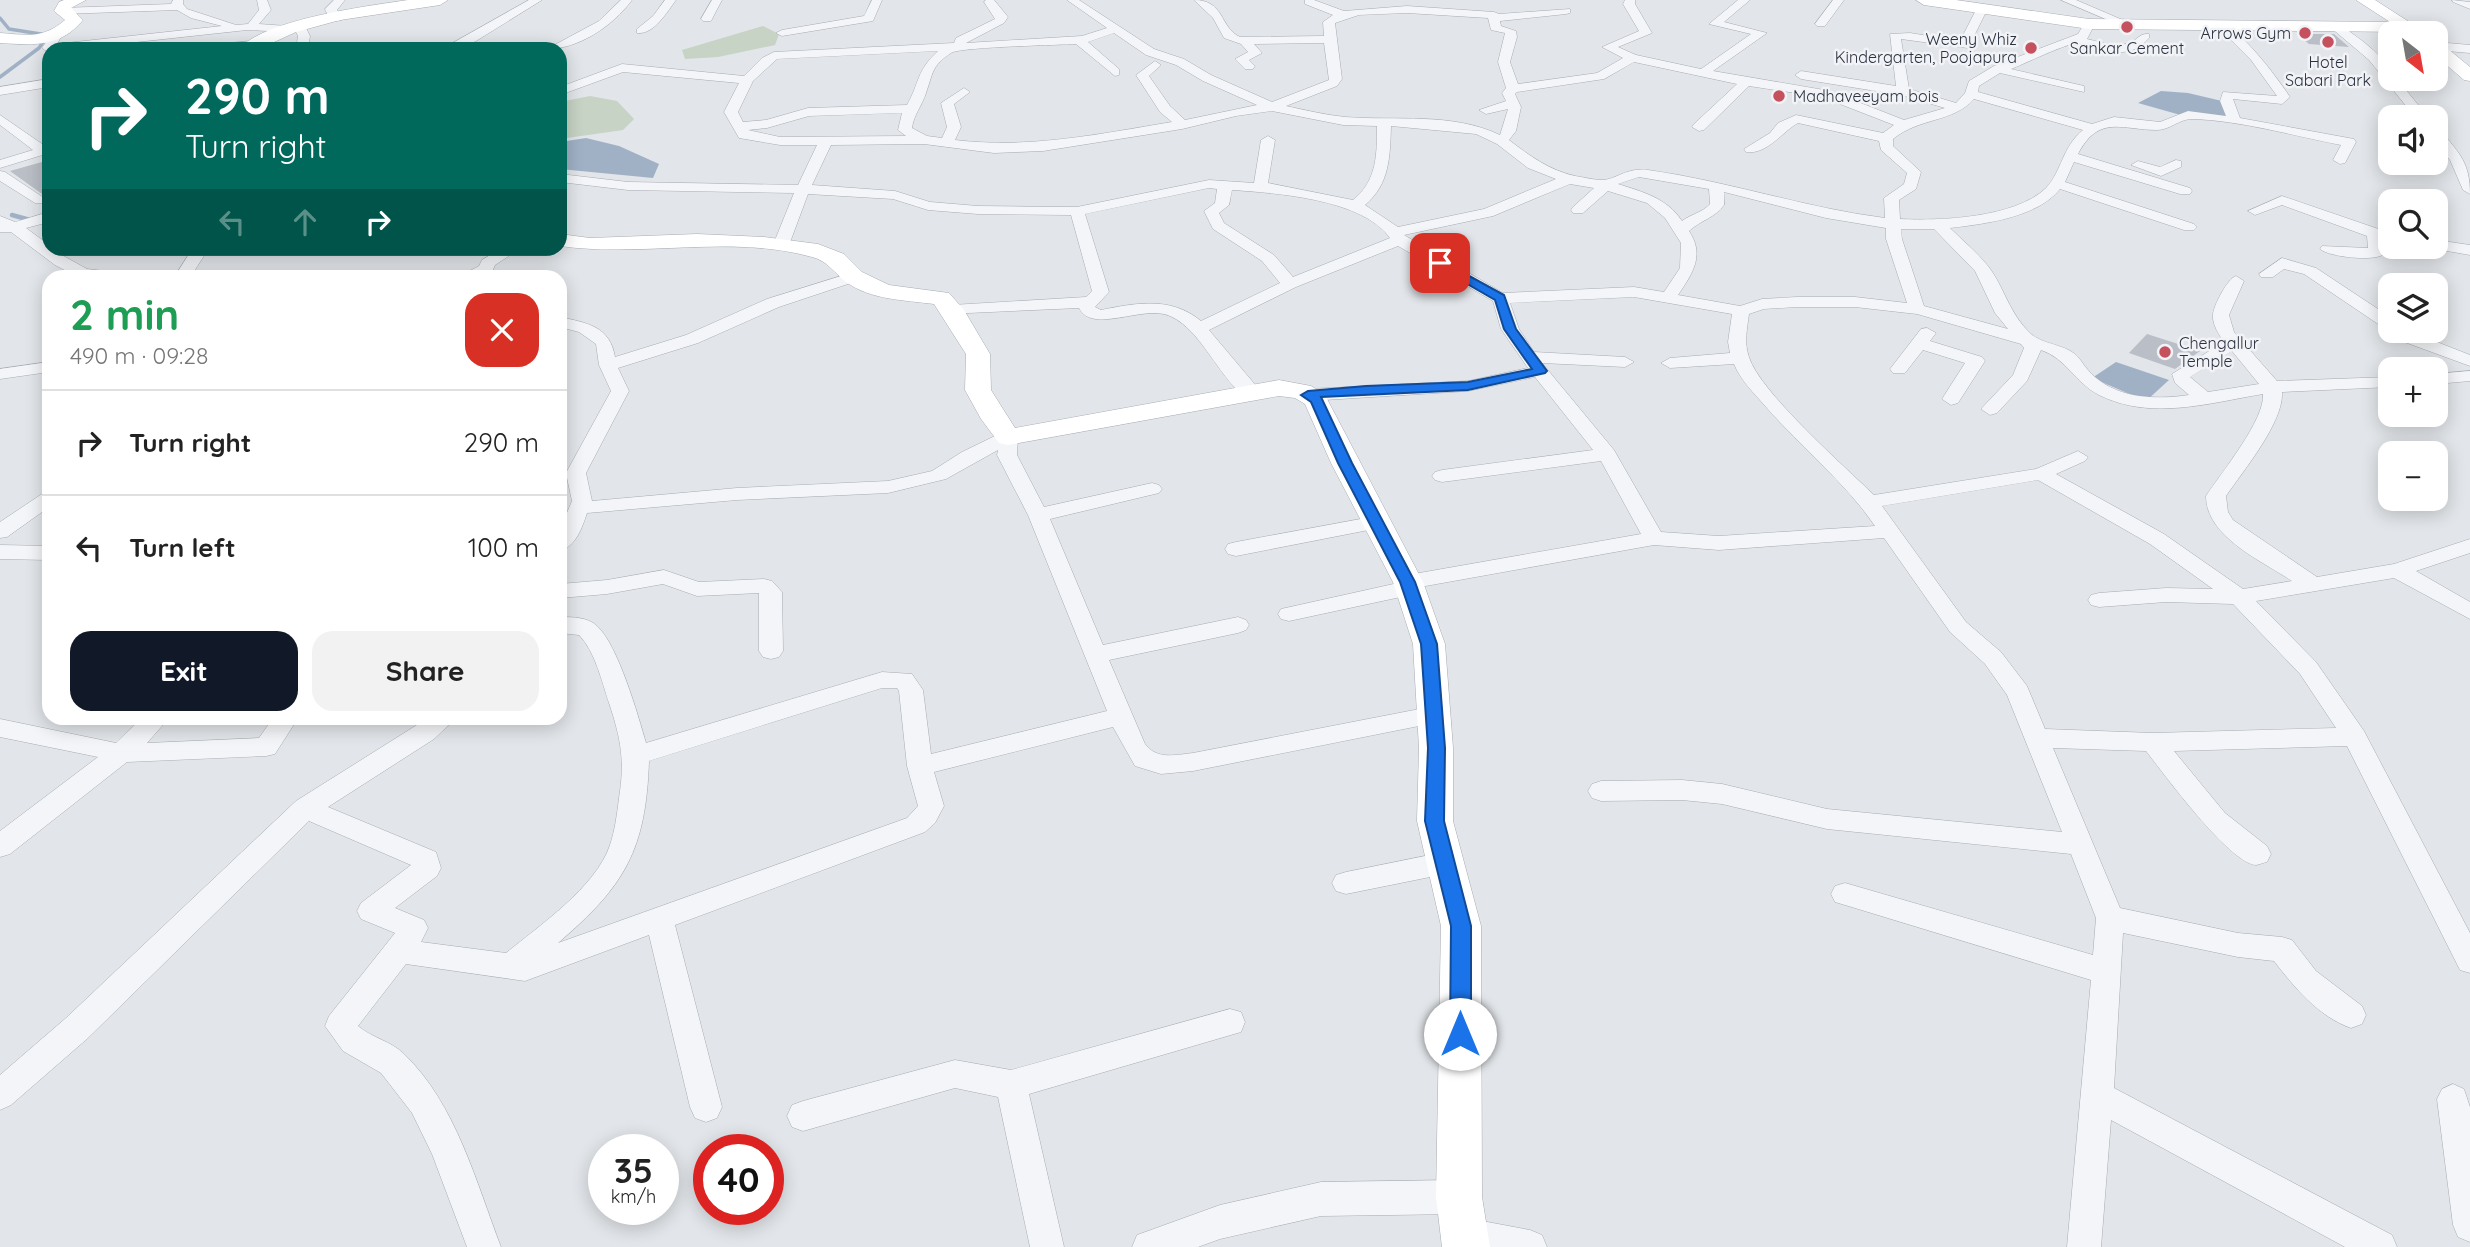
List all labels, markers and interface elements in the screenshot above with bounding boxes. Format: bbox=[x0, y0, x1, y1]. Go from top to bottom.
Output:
marker: Sankar Cement bbox=[2119, 19, 2135, 35]
north arrow bbox=[2378, 21, 2448, 91]
map controls bbox=[2378, 21, 2448, 511]
place label: Arrows Gym bbox=[2200, 23, 2291, 43]
marker: Arrows Gym bbox=[2297, 25, 2313, 41]
place label: Weeny Whiz Kindergarten, Poojapura bbox=[1835, 29, 2017, 67]
marker: Hotel Sabari Park bbox=[2320, 34, 2336, 50]
place label: Sankar Cement bbox=[2070, 38, 2184, 58]
marker: Weeny Whiz Kindergarten, Poojapura bbox=[2023, 40, 2039, 56]
place label: Hotel Sabari Park bbox=[2285, 52, 2371, 90]
text: 290 m bbox=[185, 65, 330, 126]
icon: right bbox=[70, 70, 161, 161]
place label: Madhaveeyam bois bbox=[1793, 86, 1939, 106]
marker: Madhaveeyam bois bbox=[1771, 88, 1787, 104]
button: sound bbox=[2378, 105, 2448, 175]
text: Turn right bbox=[185, 126, 326, 166]
button: search bbox=[2378, 189, 2448, 259]
icon: left bbox=[213, 203, 251, 241]
icon: ahead bbox=[286, 203, 324, 241]
icon: right bbox=[359, 203, 397, 241]
pin bbox=[1410, 233, 1470, 293]
icon: arrive bbox=[1421, 244, 1459, 282]
button: layers bbox=[2378, 273, 2448, 343]
text: 2 min bbox=[70, 288, 179, 341]
button: close bbox=[465, 293, 539, 367]
place label: Chengallur Temple bbox=[2179, 333, 2259, 371]
text: 490 m · 09:28 bbox=[70, 341, 208, 370]
marker: Chengallur Temple bbox=[2157, 344, 2173, 360]
button: + bbox=[2378, 357, 2448, 427]
icon: right bbox=[70, 424, 108, 462]
text: Turn right bbox=[129, 426, 251, 459]
text: 290 m bbox=[464, 426, 539, 459]
button: − bbox=[2378, 441, 2448, 511]
icon: left bbox=[70, 529, 108, 567]
text: Turn left bbox=[129, 531, 236, 564]
text: 100 m bbox=[468, 531, 539, 564]
button: Exit bbox=[70, 631, 298, 711]
button: Share bbox=[312, 631, 539, 711]
position arrow bbox=[1423, 997, 1497, 1071]
speed limit sign: 40 bbox=[693, 1134, 784, 1225]
text: 35 bbox=[614, 1148, 653, 1192]
text: km/h bbox=[611, 1185, 656, 1208]

